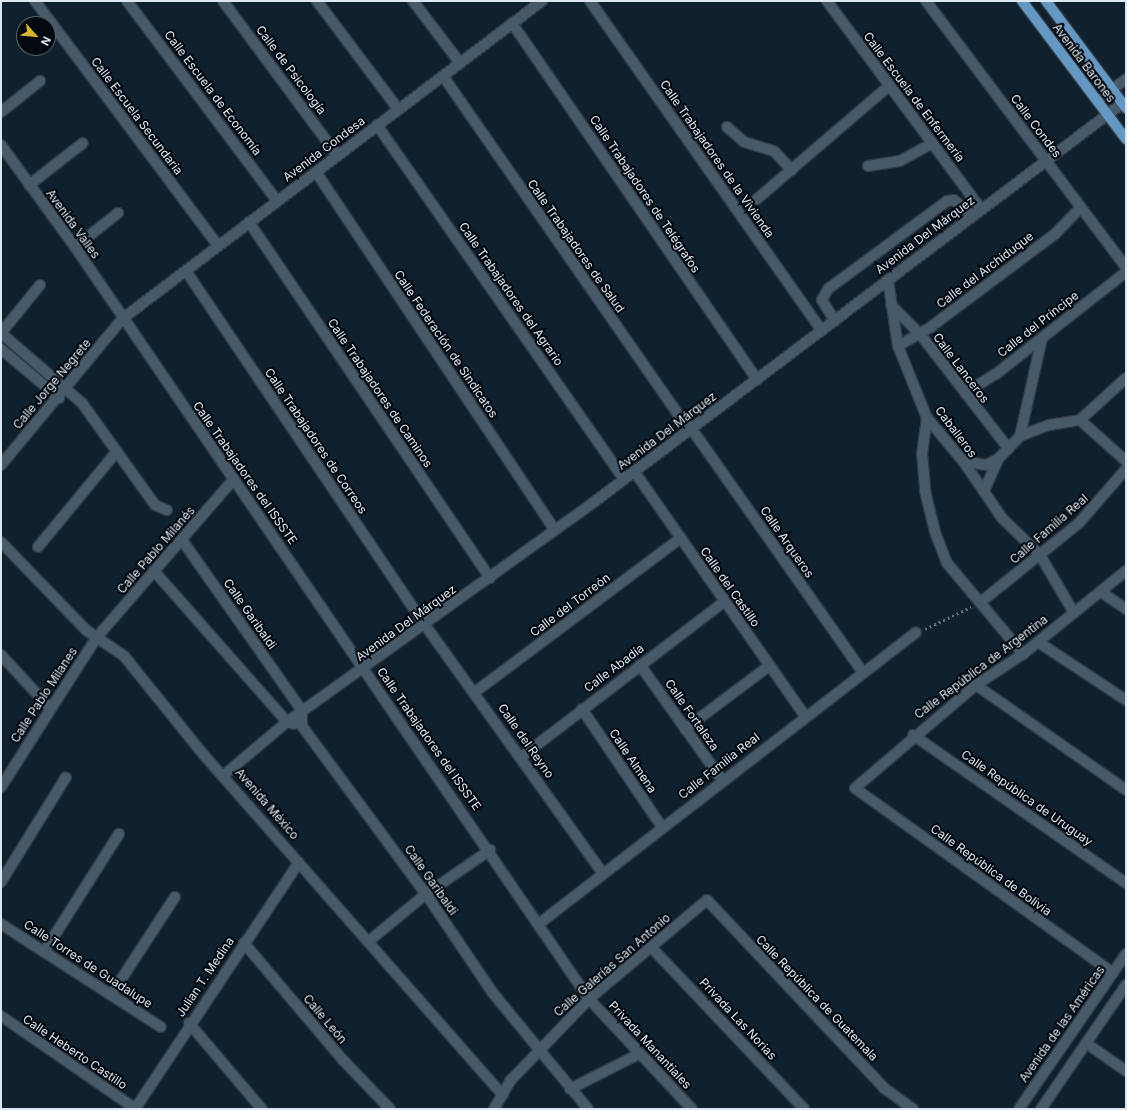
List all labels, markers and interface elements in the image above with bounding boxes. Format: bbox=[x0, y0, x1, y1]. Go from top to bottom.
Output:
north arrow bbox=[16, 16, 56, 56]
street label: Avenida Barones bbox=[1050, 21, 1118, 105]
street label: Calle de Psicología bbox=[253, 23, 329, 117]
street label: Calle Escuela de Economía bbox=[161, 28, 265, 158]
street label: Calle Escuela de Enfermería bbox=[860, 29, 968, 165]
text: N bbox=[38, 34, 54, 48]
street label: Calle Escuela Secundaria bbox=[88, 54, 186, 178]
street label: Calle Trabajadores de la Vivienda bbox=[657, 77, 777, 241]
street label: Calle Condes bbox=[1008, 92, 1064, 160]
street label: Calle Trabajadores de Telégrafos bbox=[587, 112, 703, 276]
street label: Avenida Condesa bbox=[280, 113, 368, 185]
street label: Calle Trabajadores de Salud bbox=[525, 177, 627, 315]
street label: Avenida Valles bbox=[43, 187, 103, 261]
street label: Avenida Del Márquez bbox=[873, 193, 977, 277]
street label: Calle Trabajadores del Agrario bbox=[456, 220, 566, 368]
street label: Calle del Archiduque bbox=[934, 229, 1036, 311]
street label: Calle Federación de Sindicatos bbox=[391, 267, 501, 421]
street label: Calle del Príncipe bbox=[995, 288, 1081, 360]
street label: Calle Trabajadores de Caminos bbox=[325, 316, 435, 470]
street label: Calle Lanceros bbox=[930, 330, 992, 406]
street label: Calle Jorge Negrete bbox=[10, 336, 94, 432]
street label: Calle Trabajadores de Correos bbox=[262, 365, 370, 517]
street label: Avenida Del Márquez bbox=[615, 389, 719, 473]
street label: Calle Trabajadores del ISSSTE bbox=[190, 399, 300, 547]
street label: Caballeros bbox=[932, 404, 980, 460]
street label: Calle Familia Real bbox=[1007, 491, 1091, 567]
street label: Calle Pablo Milanés bbox=[114, 503, 198, 597]
street label: Calle Arqueros bbox=[757, 504, 817, 580]
street label: Calle del Castillo bbox=[697, 544, 763, 630]
street label: Calle del Torreón bbox=[527, 570, 613, 640]
street label: Calle Garibaldi bbox=[220, 576, 280, 652]
street label: Avenida Del Márquez bbox=[353, 582, 459, 664]
street label: Calle República de Argentina bbox=[911, 612, 1051, 722]
street label: Calle Abadía bbox=[581, 641, 647, 695]
street label: Calle Pablo Milanes bbox=[8, 645, 80, 745]
street label: Calle Trabajadores del ISSSTE bbox=[374, 665, 484, 813]
street label: Calle Fortaleza bbox=[662, 676, 722, 754]
street label: Calle del Reyno bbox=[495, 701, 557, 781]
street label: Calle Almena bbox=[606, 726, 660, 796]
street label: Calle Familia Real bbox=[676, 730, 762, 802]
street label: Calle República de Uruguay bbox=[959, 747, 1095, 849]
street label: Avenida México bbox=[232, 766, 302, 842]
street label: Calle República de Bolivia bbox=[928, 821, 1054, 919]
street label: Calle Garibaldi bbox=[401, 842, 461, 918]
street label: Calle Galerías San Antonio bbox=[551, 910, 673, 1020]
street label: Calle Torres de Guadalupe bbox=[21, 917, 155, 1011]
street label: Calle República de Guatemala bbox=[753, 932, 881, 1064]
street label: Julian T. Medina bbox=[173, 934, 237, 1020]
street label: Avenida de las Américas bbox=[1016, 963, 1108, 1085]
street label: Privada Las Norias bbox=[696, 975, 780, 1063]
street label: Calle León bbox=[300, 991, 350, 1047]
street label: Privada Manantiales bbox=[606, 998, 694, 1092]
street label: Calle Heberto Castillo bbox=[20, 1012, 130, 1092]

